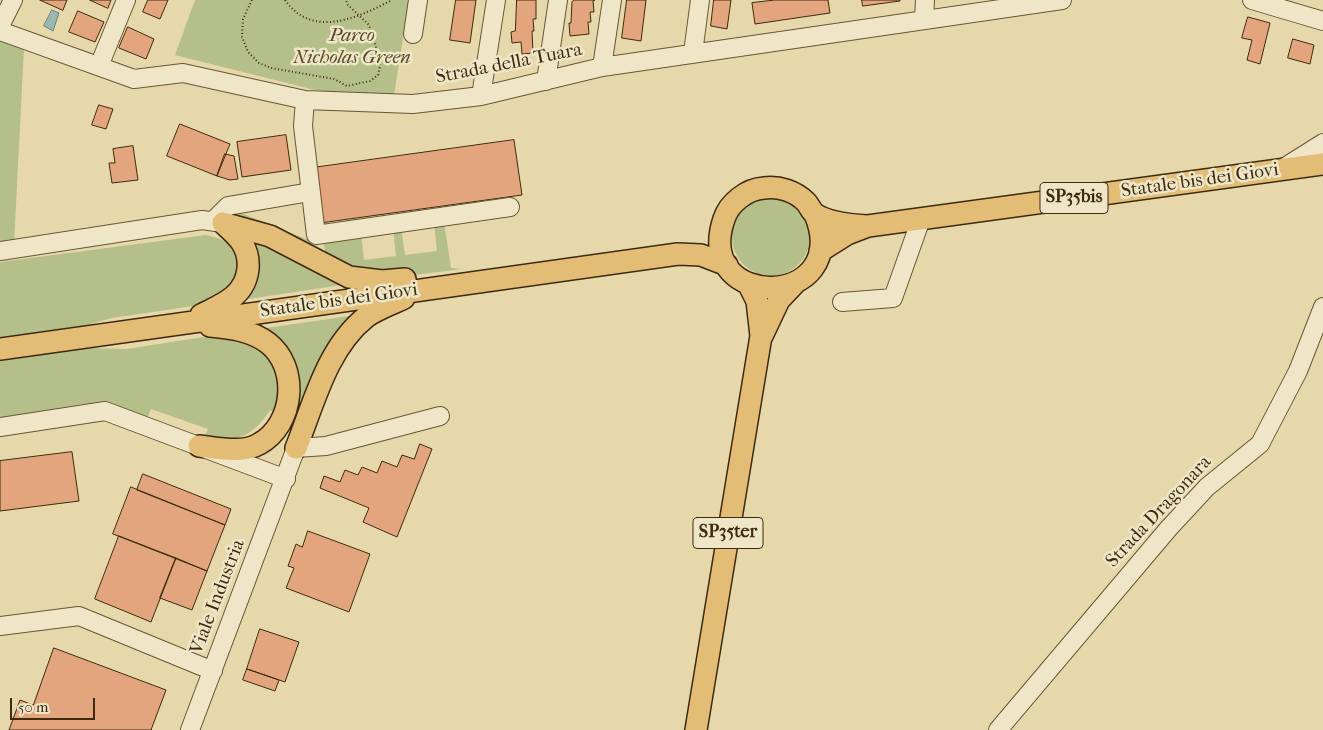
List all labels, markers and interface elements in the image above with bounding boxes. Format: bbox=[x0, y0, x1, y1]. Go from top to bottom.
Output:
park label: Parco Nicholas Green bbox=[293, 25, 411, 69]
street label: Strada della Tuara bbox=[434, 39, 584, 89]
street label: Statale bis dei Giovi bbox=[1120, 159, 1280, 203]
road number: SP35bis bbox=[1040, 182, 1108, 214]
street label: Statale bis dei Giovi bbox=[259, 279, 419, 323]
street label: Strada Dragonara bbox=[1101, 451, 1217, 573]
road number: SP35ter bbox=[693, 518, 763, 548]
street label: Viale Industria bbox=[186, 536, 250, 658]
scale bar bbox=[12, 688, 98, 720]
text: 50 m bbox=[18, 698, 48, 716]

